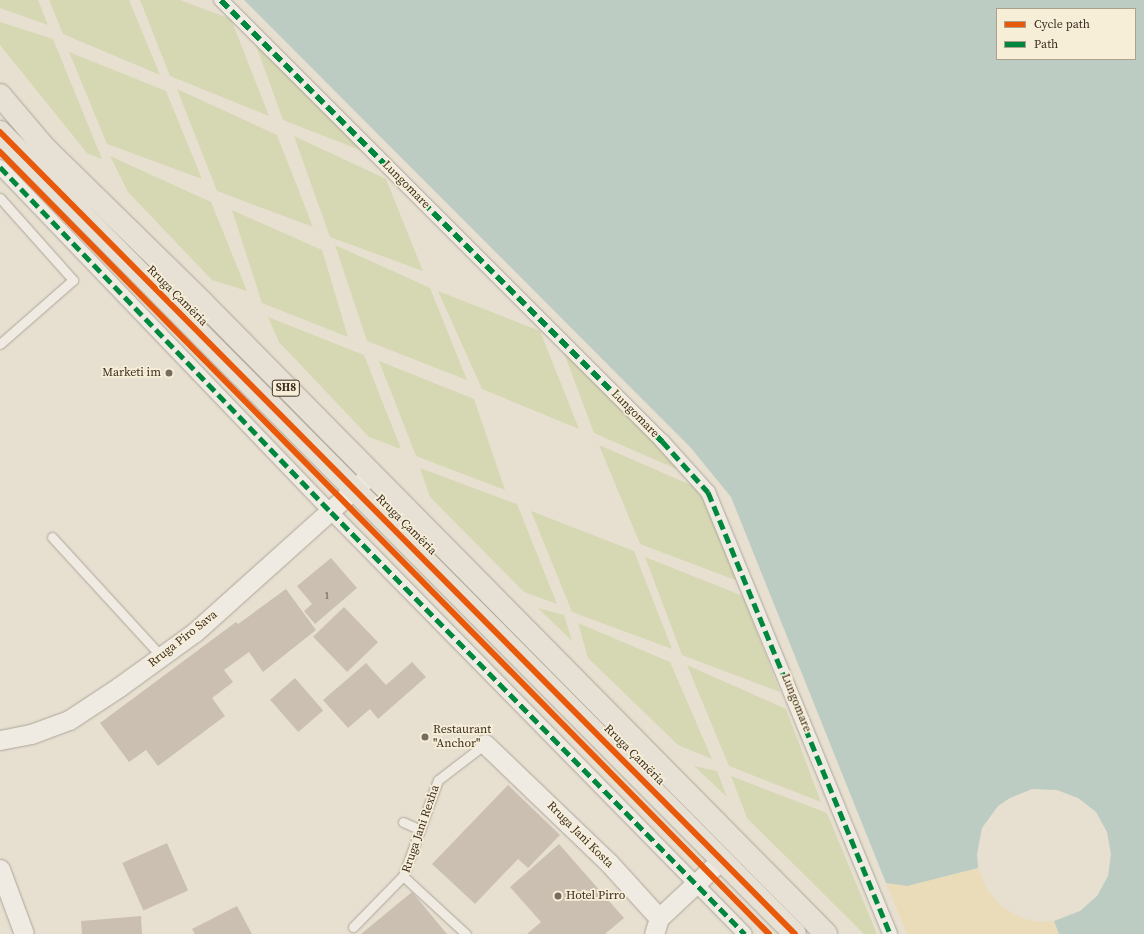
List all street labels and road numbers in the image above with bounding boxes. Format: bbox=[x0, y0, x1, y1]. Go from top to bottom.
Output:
street label: Lungomare bbox=[379, 158, 433, 212]
street label: Rruga Çamëria bbox=[144, 263, 210, 329]
road number: SH8 bbox=[271, 379, 301, 397]
street label: Lungomare bbox=[608, 387, 662, 441]
street label: Rruga Çamëria bbox=[373, 492, 439, 558]
street label: Rruga Piro Sava bbox=[146, 608, 220, 670]
street label: Lungomare bbox=[778, 672, 814, 734]
street label: Rruga Çamëria bbox=[601, 722, 667, 788]
street label: Rruga Jani Rexha bbox=[399, 783, 443, 875]
street label: Rruga Jani Kosta bbox=[544, 799, 616, 871]

